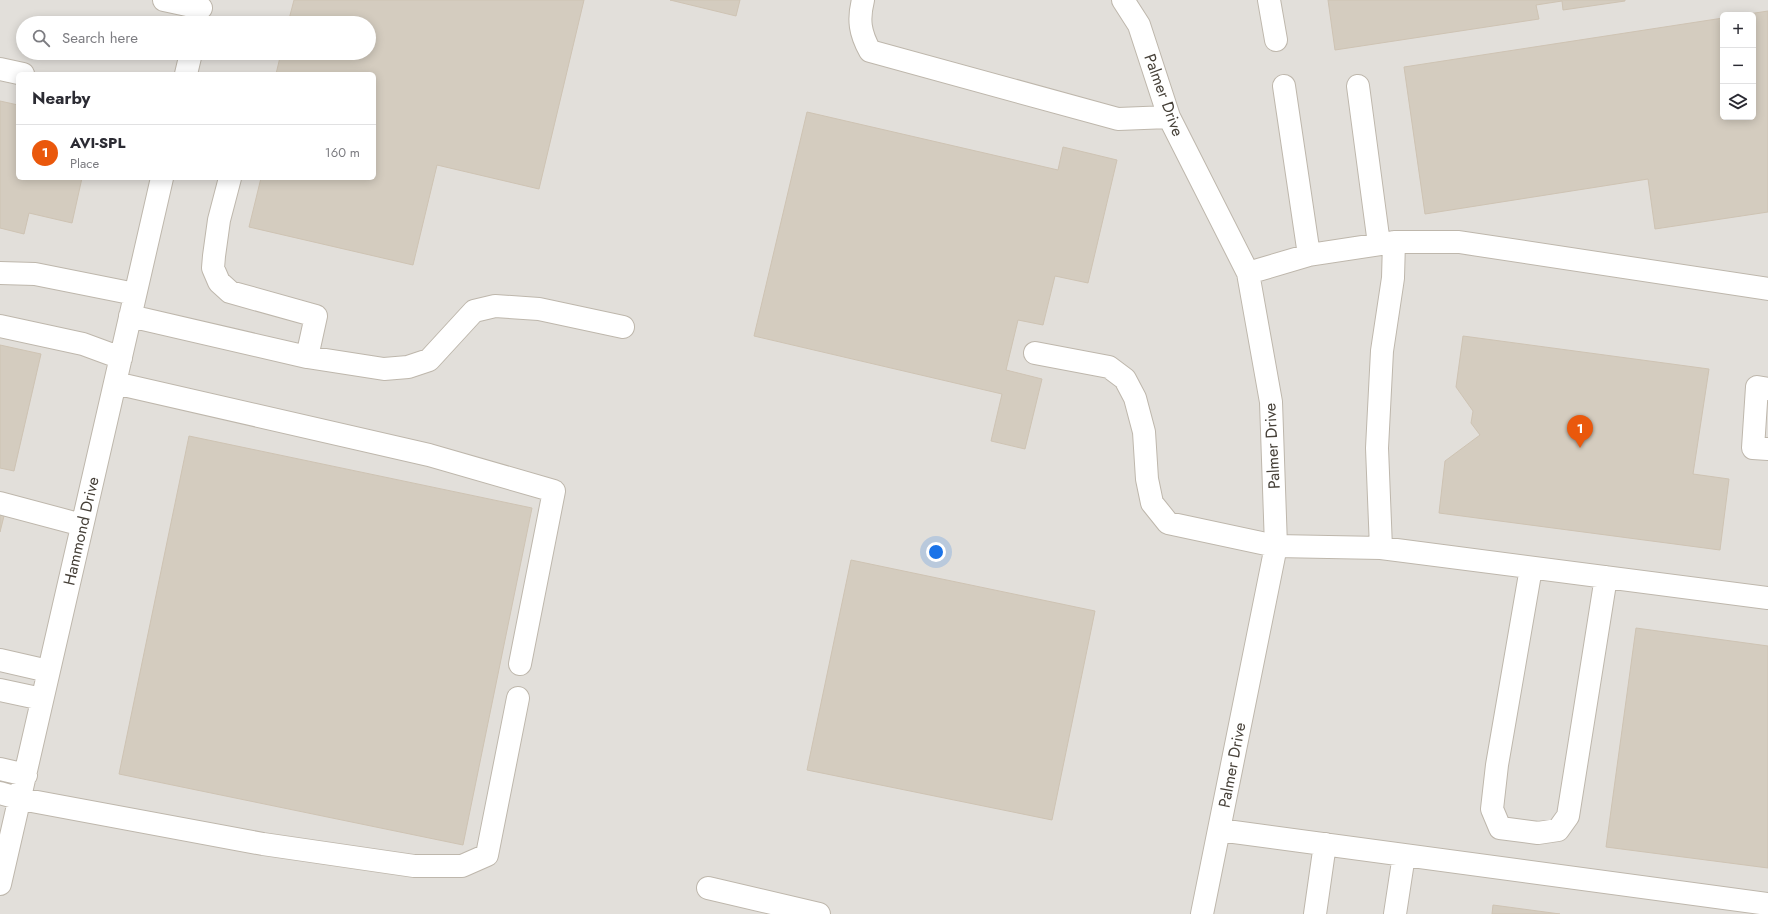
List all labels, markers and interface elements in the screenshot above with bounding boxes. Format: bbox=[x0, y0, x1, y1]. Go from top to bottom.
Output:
map controls bbox=[1720, 12, 1756, 120]
button: + bbox=[1720, 12, 1756, 48]
search box bbox=[16, 16, 376, 60]
icon: search bbox=[30, 27, 52, 49]
text: Search here bbox=[62, 27, 138, 49]
button: − bbox=[1720, 48, 1756, 84]
street label: Palmer Drive bbox=[1138, 51, 1190, 139]
button: layers bbox=[1720, 84, 1756, 120]
text: Nearby bbox=[32, 86, 90, 110]
text: AVI-SPL bbox=[70, 132, 125, 154]
text: 1 bbox=[42, 143, 48, 162]
text: 160 m bbox=[325, 143, 360, 162]
text: Place bbox=[70, 154, 99, 173]
street label: Palmer Drive bbox=[1258, 402, 1286, 490]
pin: 1 bbox=[1567, 415, 1593, 448]
street label: Hammond Drive bbox=[57, 474, 105, 588]
your location bbox=[926, 542, 946, 562]
street label: Palmer Drive bbox=[1212, 720, 1252, 810]

